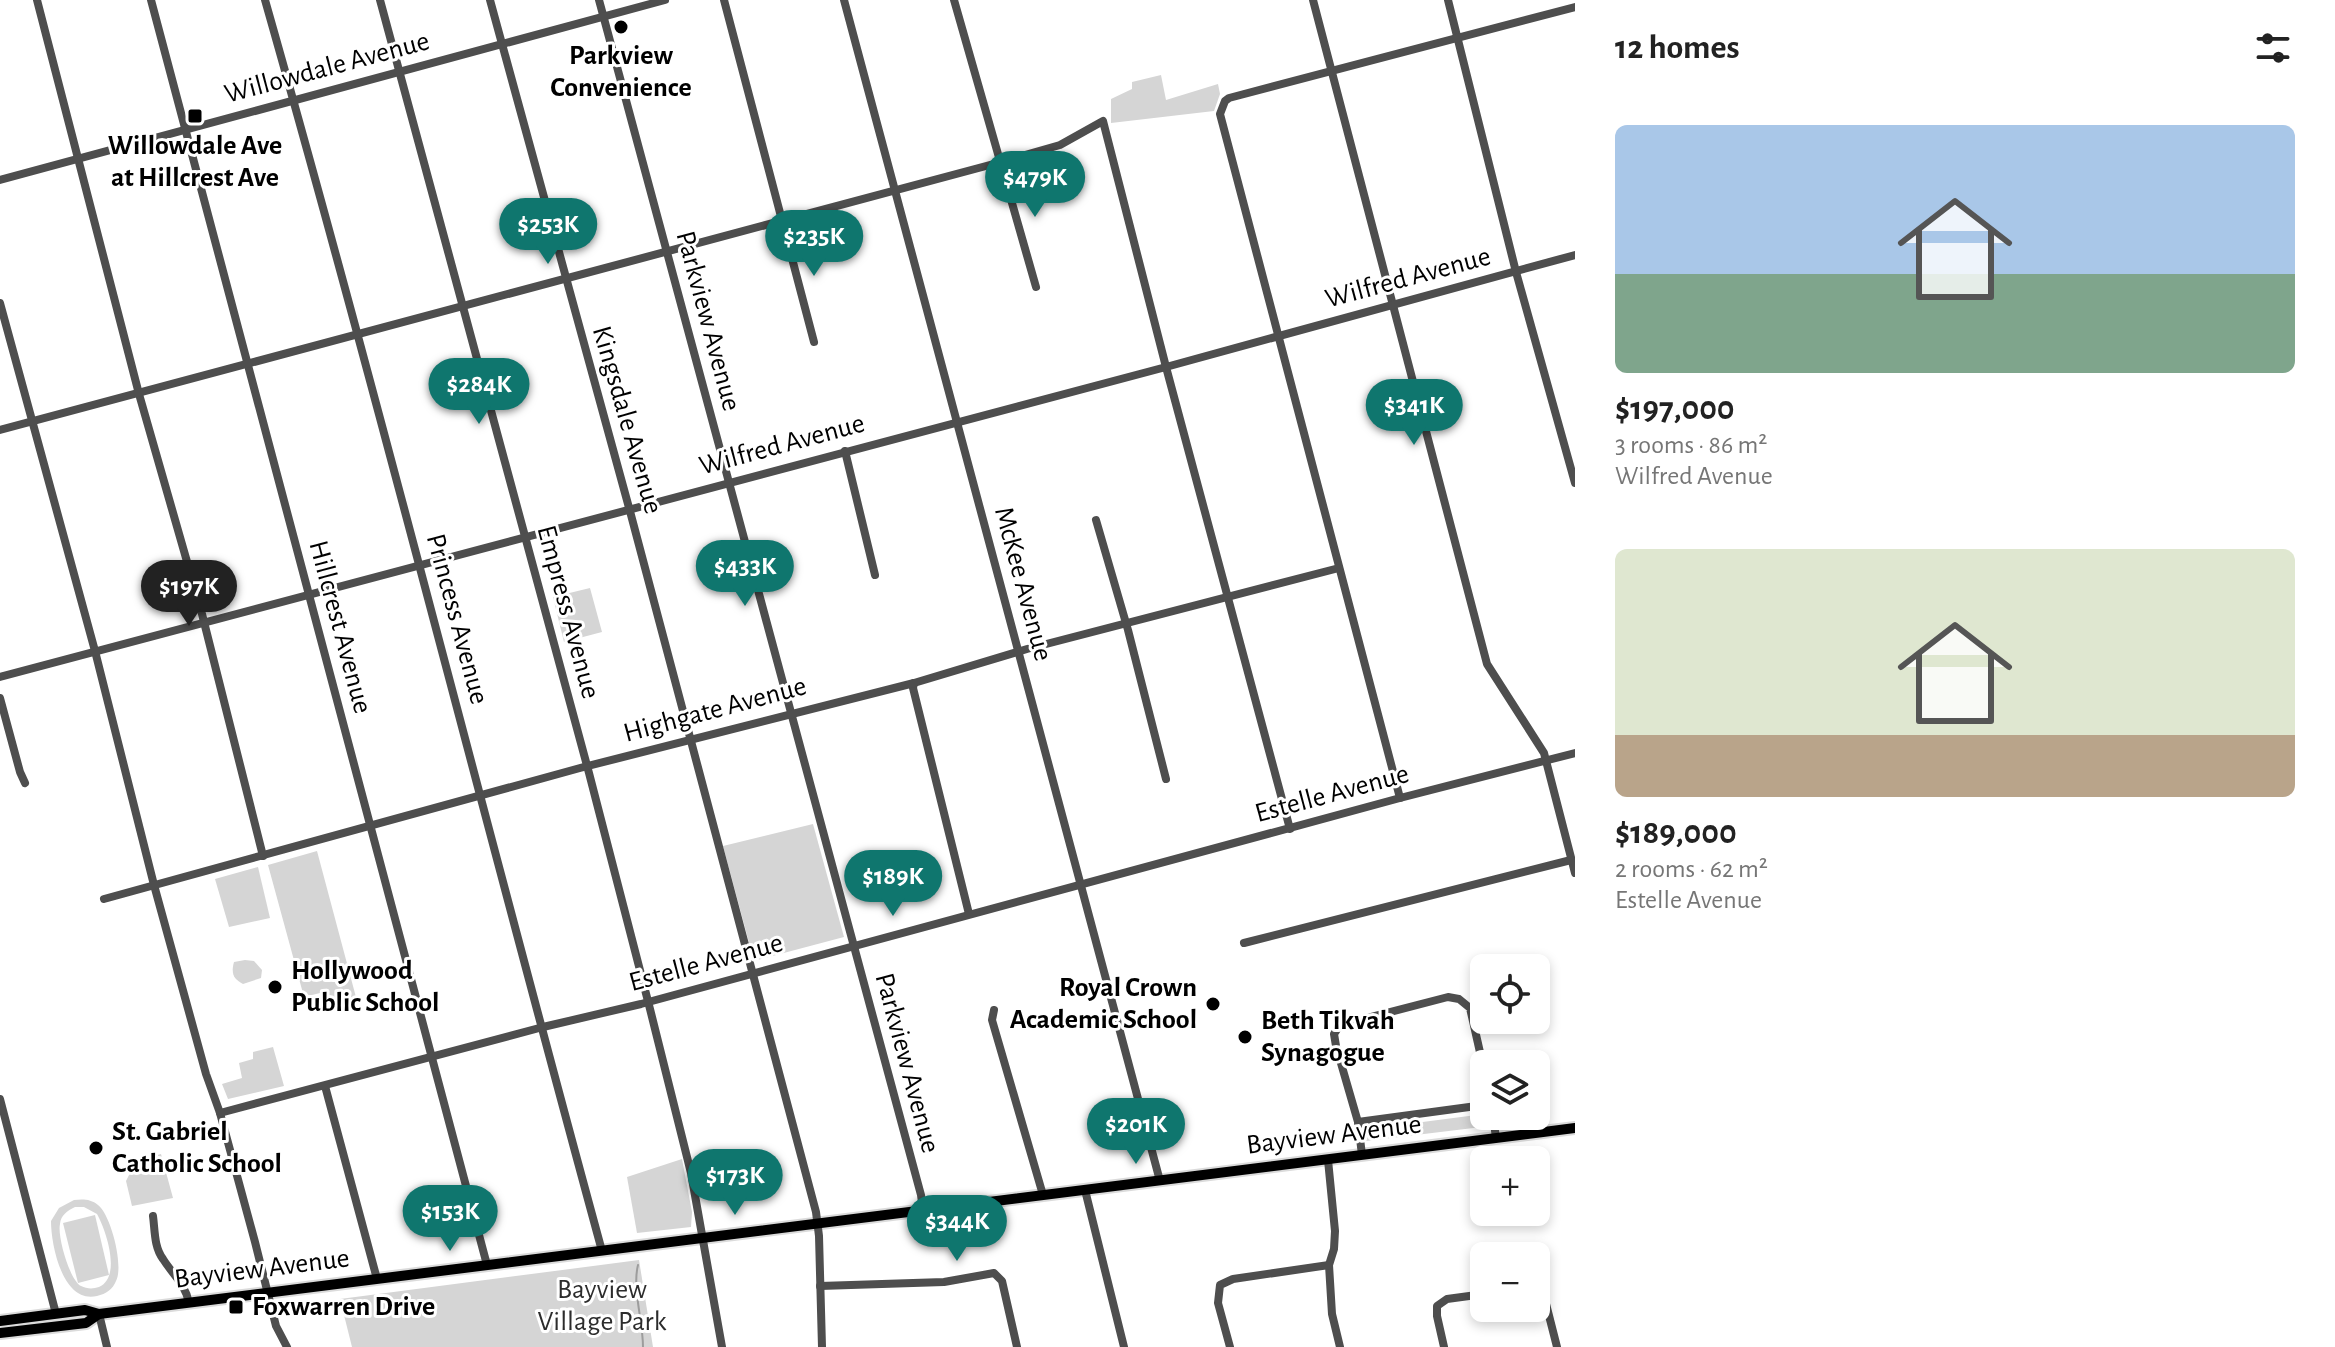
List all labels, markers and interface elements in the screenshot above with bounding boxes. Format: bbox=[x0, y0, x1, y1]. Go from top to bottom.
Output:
marker: Parkview Convenience bbox=[612, 18, 630, 36]
icon: filters bbox=[2251, 26, 2295, 70]
street label: Willowdale Avenue bbox=[221, 27, 433, 109]
text: 12 homes bbox=[1615, 31, 1740, 65]
place label: Parkview Convenience bbox=[550, 42, 692, 102]
marker: Willowdale Ave at Hillcrest Ave bbox=[186, 107, 204, 125]
place label: Willowdale Ave at Hillcrest Ave bbox=[108, 132, 282, 192]
pin: $479K bbox=[979, 151, 1091, 219]
text: $479K bbox=[1003, 164, 1067, 190]
icon: home bbox=[1883, 177, 2027, 321]
pin: $253K bbox=[492, 198, 604, 266]
pin: $235K bbox=[758, 210, 870, 278]
text: $253K bbox=[517, 211, 579, 237]
text: $235K bbox=[783, 223, 845, 249]
street label: Parkview Avenue bbox=[671, 228, 745, 414]
street label: Wilfred Avenue bbox=[1322, 242, 1494, 314]
street label: Kingsdale Avenue bbox=[587, 323, 667, 517]
pin: $284K bbox=[423, 358, 535, 426]
text: $284K bbox=[446, 371, 512, 397]
pin: $341K bbox=[1358, 379, 1470, 447]
text: $341K bbox=[1384, 392, 1444, 418]
text: $197,000 bbox=[1615, 392, 1735, 426]
street label: Wilfred Avenue bbox=[696, 409, 868, 481]
text: 3 rooms · 86 m² bbox=[1615, 432, 1767, 458]
text: Wilfred Avenue bbox=[1615, 463, 1773, 489]
street label: McKee Avenue bbox=[989, 504, 1057, 664]
street label: Empress Avenue bbox=[531, 522, 605, 702]
street label: Princess Avenue bbox=[421, 531, 493, 707]
street label: Hillcrest Avenue bbox=[303, 538, 377, 716]
pin: $433K bbox=[689, 540, 801, 608]
text: $433K bbox=[714, 553, 776, 579]
pin: $197K bbox=[133, 560, 245, 628]
text: $197K bbox=[159, 573, 219, 599]
icon: home bbox=[1883, 601, 2027, 745]
street label: Highgate Avenue bbox=[621, 672, 809, 748]
street label: Estelle Avenue bbox=[1252, 760, 1412, 828]
text: $189,000 bbox=[1615, 816, 1737, 850]
pin: $189K bbox=[837, 850, 949, 918]
text: 2 rooms · 62 m² bbox=[1615, 856, 1768, 882]
text: $189K bbox=[862, 863, 924, 889]
text: Estelle Avenue bbox=[1615, 887, 1762, 913]
street label: Estelle Avenue bbox=[626, 929, 786, 997]
map controls bbox=[1470, 954, 1550, 1322]
button: locate bbox=[1470, 954, 1550, 1034]
place label: Hollywood Public School bbox=[291, 957, 439, 1017]
street label: Parkview Avenue bbox=[870, 970, 944, 1156]
place label: Royal Crown Academic School bbox=[1010, 974, 1197, 1034]
marker: Hollywood Public School bbox=[266, 978, 284, 996]
marker: Royal Crown Academic School bbox=[1204, 995, 1222, 1013]
place label: Beth Tikvah Synagogue bbox=[1261, 1007, 1395, 1067]
marker: Beth Tikvah Synagogue bbox=[1236, 1028, 1254, 1046]
button: layers bbox=[1470, 1050, 1550, 1130]
pin: $201K bbox=[1080, 1098, 1192, 1166]
street label: Bayview Avenue bbox=[1245, 1110, 1423, 1160]
text: $201K bbox=[1105, 1111, 1167, 1137]
place label: St. Gabriel Catholic School bbox=[112, 1118, 282, 1178]
marker: St. Gabriel Catholic School bbox=[87, 1139, 105, 1157]
button: + bbox=[1470, 1146, 1550, 1226]
pin: $173K bbox=[679, 1149, 791, 1217]
text: $173K bbox=[706, 1162, 764, 1188]
pin: $153K bbox=[394, 1185, 506, 1253]
pin: $344K bbox=[901, 1195, 1013, 1263]
text: $153K bbox=[421, 1198, 479, 1224]
text: $344K bbox=[925, 1208, 989, 1234]
button: − bbox=[1470, 1242, 1550, 1322]
street label: Bayview Avenue bbox=[173, 1244, 351, 1294]
park label: Bayview Village Park bbox=[538, 1276, 667, 1336]
place label: Foxwarren Drive bbox=[252, 1293, 435, 1321]
marker: Foxwarren Drive bbox=[227, 1298, 245, 1316]

